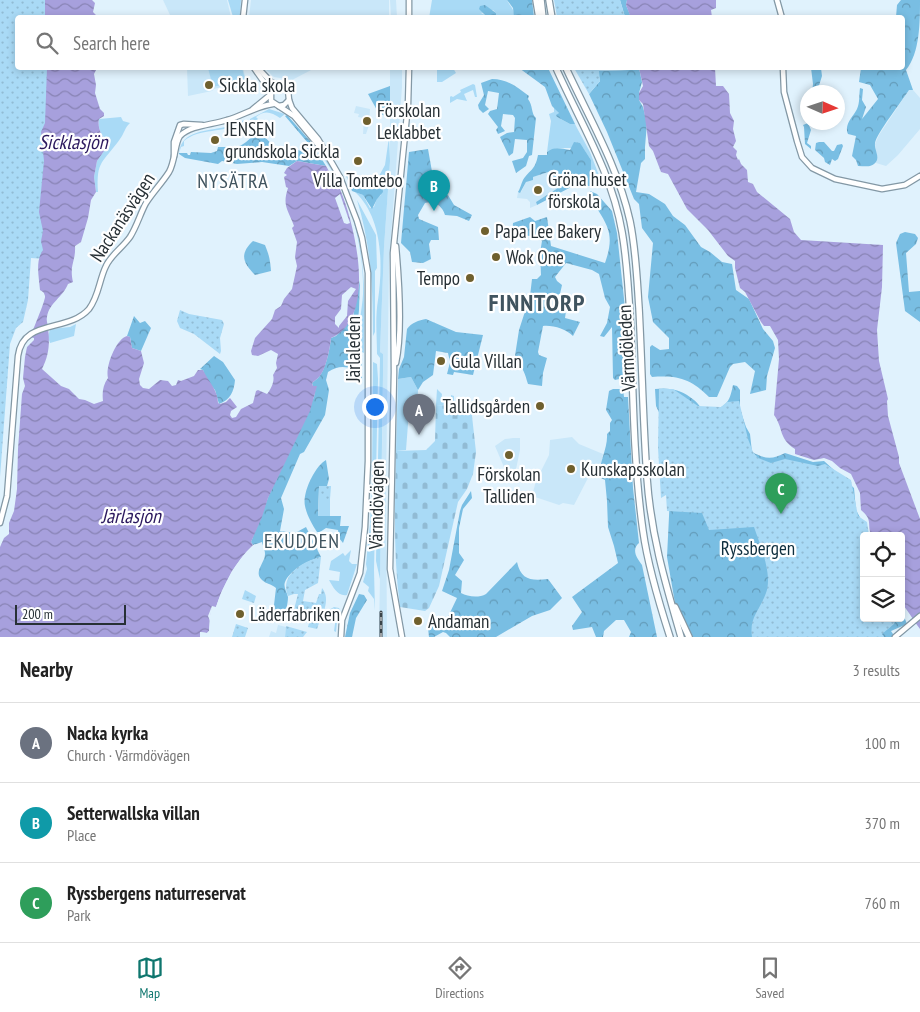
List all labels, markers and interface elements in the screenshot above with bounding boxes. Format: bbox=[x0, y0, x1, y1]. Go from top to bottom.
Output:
search box bbox=[15, 15, 905, 70]
icon: search bbox=[33, 29, 61, 57]
text: Search here bbox=[73, 31, 150, 55]
place label: Sickla skola bbox=[219, 73, 295, 97]
marker: Sickla skola bbox=[203, 79, 215, 91]
north arrow bbox=[800, 85, 845, 130]
place label: Förskolan Leklabbet bbox=[377, 98, 442, 144]
marker: Förskolan Leklabbet bbox=[361, 115, 373, 127]
place label: JENSEN grundskola Sickla bbox=[224, 117, 340, 163]
water label: Sicklasjön bbox=[39, 129, 109, 155]
marker: JENSEN grundskola Sickla bbox=[209, 134, 221, 146]
marker: Villa Tomtebo bbox=[352, 155, 364, 167]
place label: Gröna huset förskola bbox=[548, 167, 628, 213]
street label: Nackanäsvägen bbox=[84, 168, 160, 266]
district label: NYSÄTRA bbox=[197, 168, 269, 194]
place label: Villa Tomtebo bbox=[312, 168, 403, 192]
pin: B bbox=[418, 170, 450, 211]
marker: Gröna huset förskola bbox=[532, 184, 544, 196]
place label: Papa Lee Bakery bbox=[495, 219, 602, 243]
marker: Papa Lee Bakery bbox=[479, 225, 491, 237]
place label: Wok One bbox=[506, 245, 564, 269]
marker: Wok One bbox=[490, 251, 502, 263]
place label: Tempo bbox=[417, 266, 460, 290]
marker: Tempo bbox=[464, 272, 476, 284]
district label: FINNTORP bbox=[488, 287, 586, 318]
street label: Värmdöleden bbox=[612, 304, 640, 393]
street label: Järlaleden bbox=[341, 316, 365, 383]
place label: Gula Villan bbox=[451, 349, 522, 373]
marker: Gula Villan bbox=[435, 355, 447, 367]
your location bbox=[362, 394, 388, 420]
pin: A bbox=[403, 394, 435, 435]
place label: Tallidsgården bbox=[442, 394, 530, 418]
marker: Tallidsgården bbox=[534, 400, 546, 412]
marker: Förskolan Talliden bbox=[503, 449, 515, 461]
place label: Kunskapsskolan bbox=[581, 457, 685, 481]
street label: Värmdövägen bbox=[363, 460, 389, 551]
place label: Förskolan Talliden bbox=[477, 462, 541, 508]
marker: Kunskapsskolan bbox=[565, 463, 577, 475]
pin: C bbox=[765, 473, 797, 514]
water label: Järlasjön bbox=[100, 503, 162, 529]
district label: EKUDDEN bbox=[264, 528, 340, 554]
map controls bbox=[860, 532, 905, 622]
button: locate bbox=[860, 532, 905, 577]
park label: Ryssbergen bbox=[721, 536, 795, 560]
button: layers bbox=[860, 577, 905, 622]
scale bar bbox=[15, 602, 126, 625]
place label: Läderfabriken bbox=[250, 602, 340, 626]
text: 200 m bbox=[22, 605, 53, 623]
marker: Läderfabriken bbox=[234, 608, 246, 620]
place label: Andaman bbox=[428, 609, 489, 633]
marker: Andaman bbox=[412, 615, 424, 627]
text: Nearby bbox=[20, 656, 73, 683]
text: 3 results bbox=[853, 660, 900, 680]
text: Nacka kyrka bbox=[67, 721, 148, 745]
text: A bbox=[32, 733, 40, 753]
text: 100 m bbox=[865, 733, 900, 753]
text: Church · Värmdövägen bbox=[67, 745, 190, 765]
text: Setterwallska villan bbox=[67, 801, 200, 825]
text: B bbox=[32, 813, 40, 833]
text: 370 m bbox=[865, 813, 900, 833]
text: Place bbox=[67, 825, 96, 845]
text: Ryssbergens naturreservat bbox=[67, 881, 246, 905]
text: C bbox=[32, 893, 40, 913]
text: 760 m bbox=[865, 893, 900, 913]
text: Park bbox=[67, 905, 91, 925]
tab: Map bbox=[136, 954, 164, 1002]
tab: Directions bbox=[435, 954, 484, 1002]
tab: Saved bbox=[755, 954, 784, 1002]

